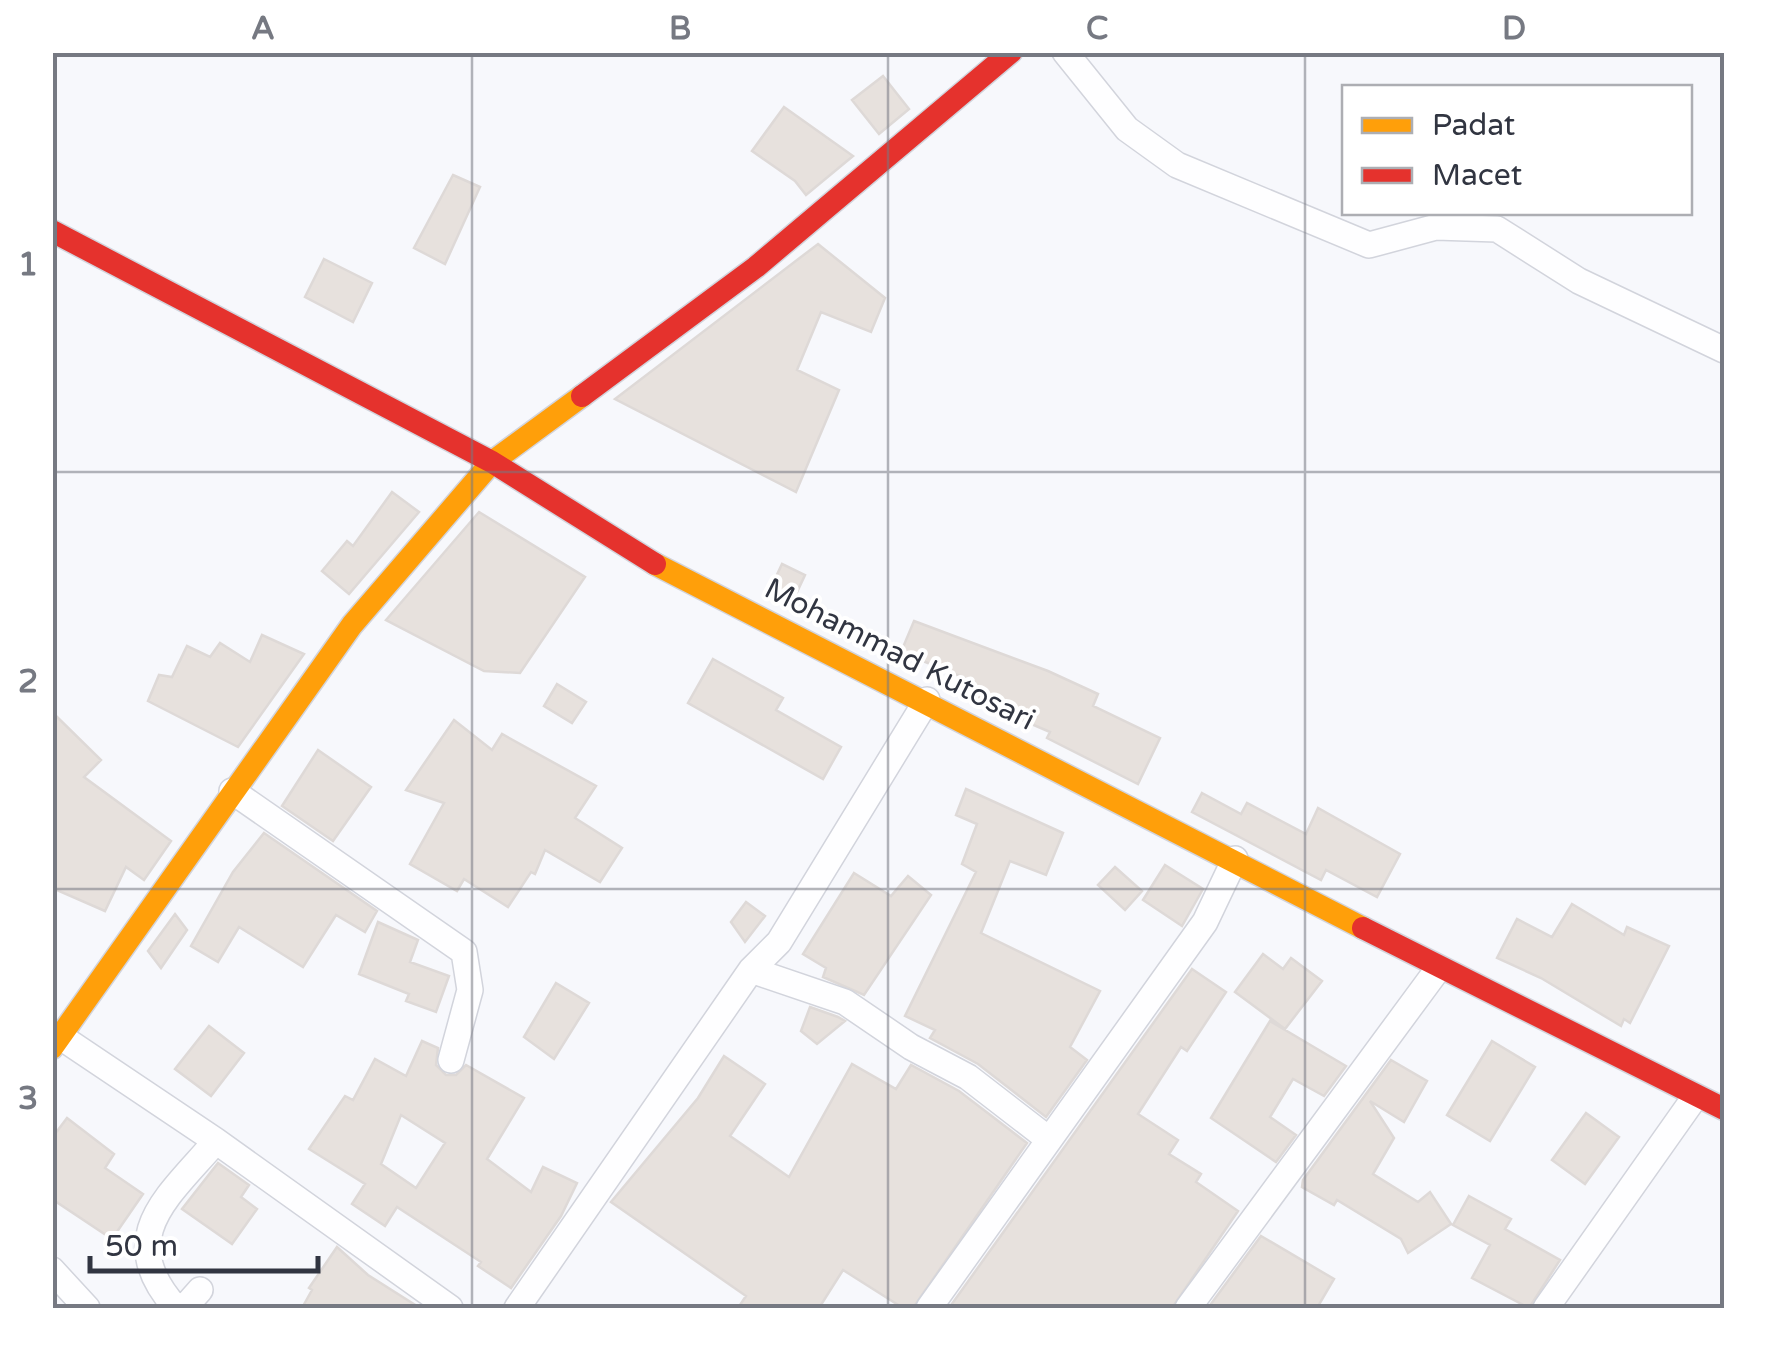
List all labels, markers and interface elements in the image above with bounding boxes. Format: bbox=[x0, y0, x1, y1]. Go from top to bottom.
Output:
text: A bbox=[251, 10, 275, 48]
text: B bbox=[669, 10, 691, 48]
text: C bbox=[1086, 10, 1108, 48]
text: D bbox=[1502, 10, 1526, 48]
legend bbox=[1342, 85, 1692, 215]
text: Padat bbox=[1432, 107, 1515, 144]
text: Macet bbox=[1432, 157, 1522, 194]
text: 1 bbox=[18, 246, 38, 284]
street label: Mohammad Kutosari bbox=[758, 570, 1041, 739]
text: 2 bbox=[18, 663, 38, 701]
text: 3 bbox=[18, 1080, 38, 1118]
scale bar bbox=[90, 1211, 318, 1273]
text: 50 m bbox=[105, 1228, 178, 1265]

